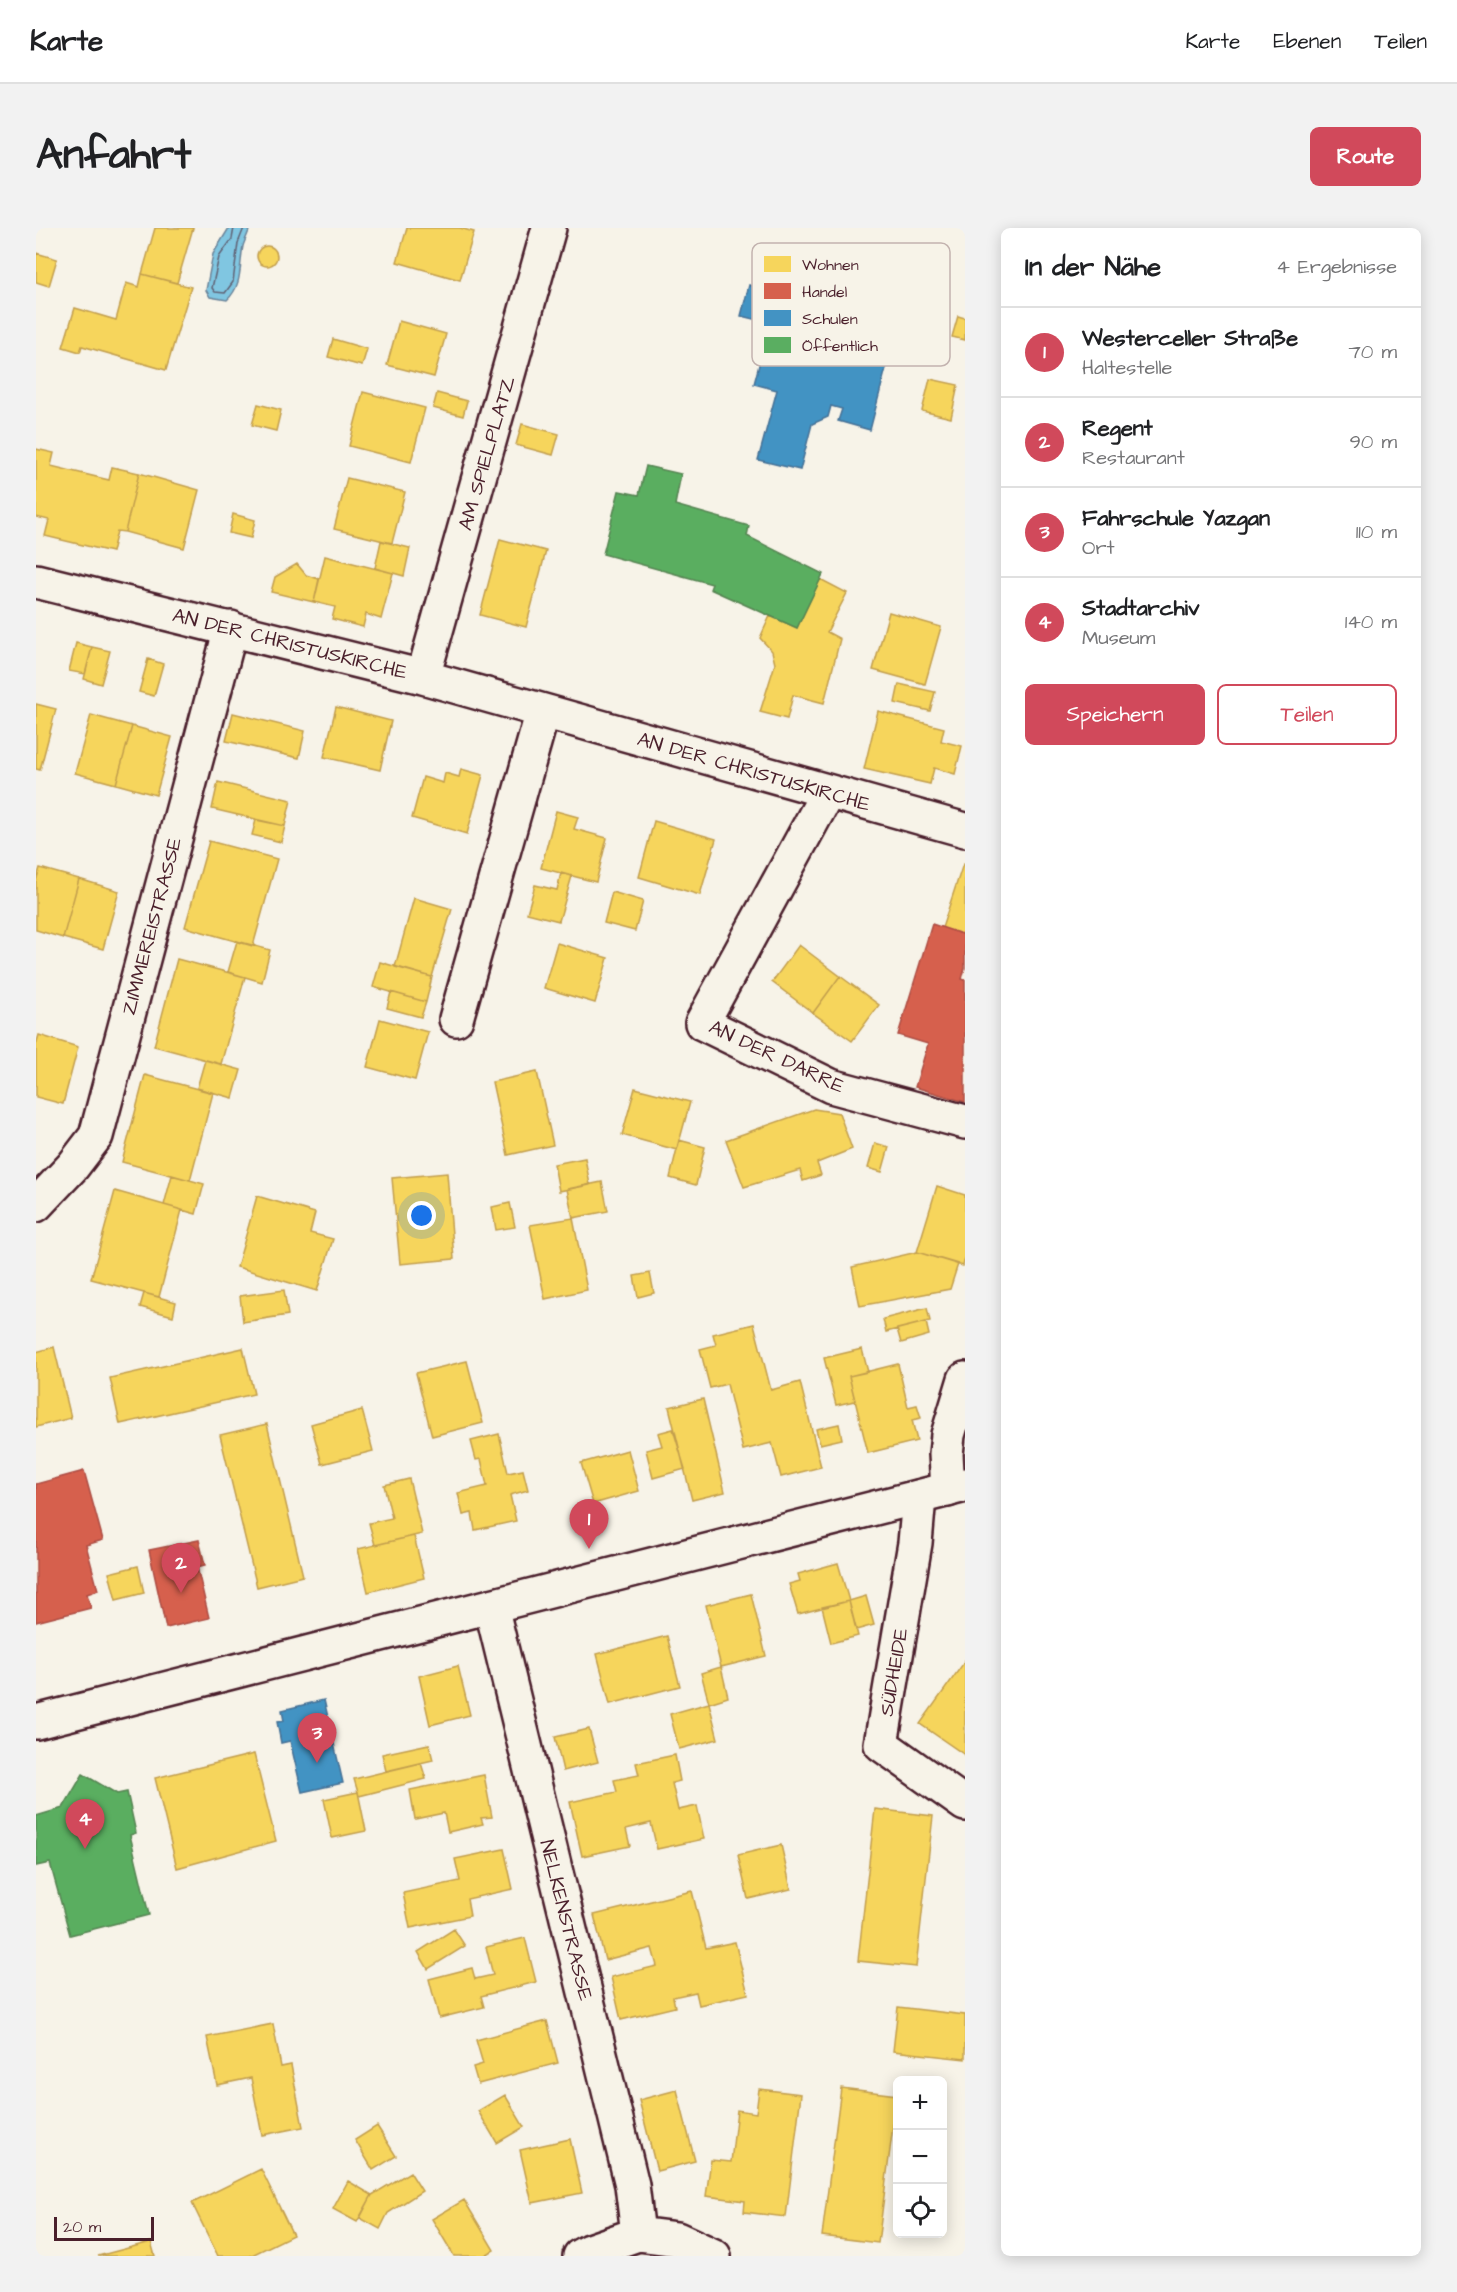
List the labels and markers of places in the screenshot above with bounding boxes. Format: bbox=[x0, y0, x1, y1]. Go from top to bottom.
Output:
pin: 1 bbox=[570, 1500, 608, 1549]
pin: 2 bbox=[162, 1544, 200, 1593]
pin: 3 bbox=[298, 1714, 336, 1763]
pin: 4 bbox=[65, 1800, 104, 1849]

